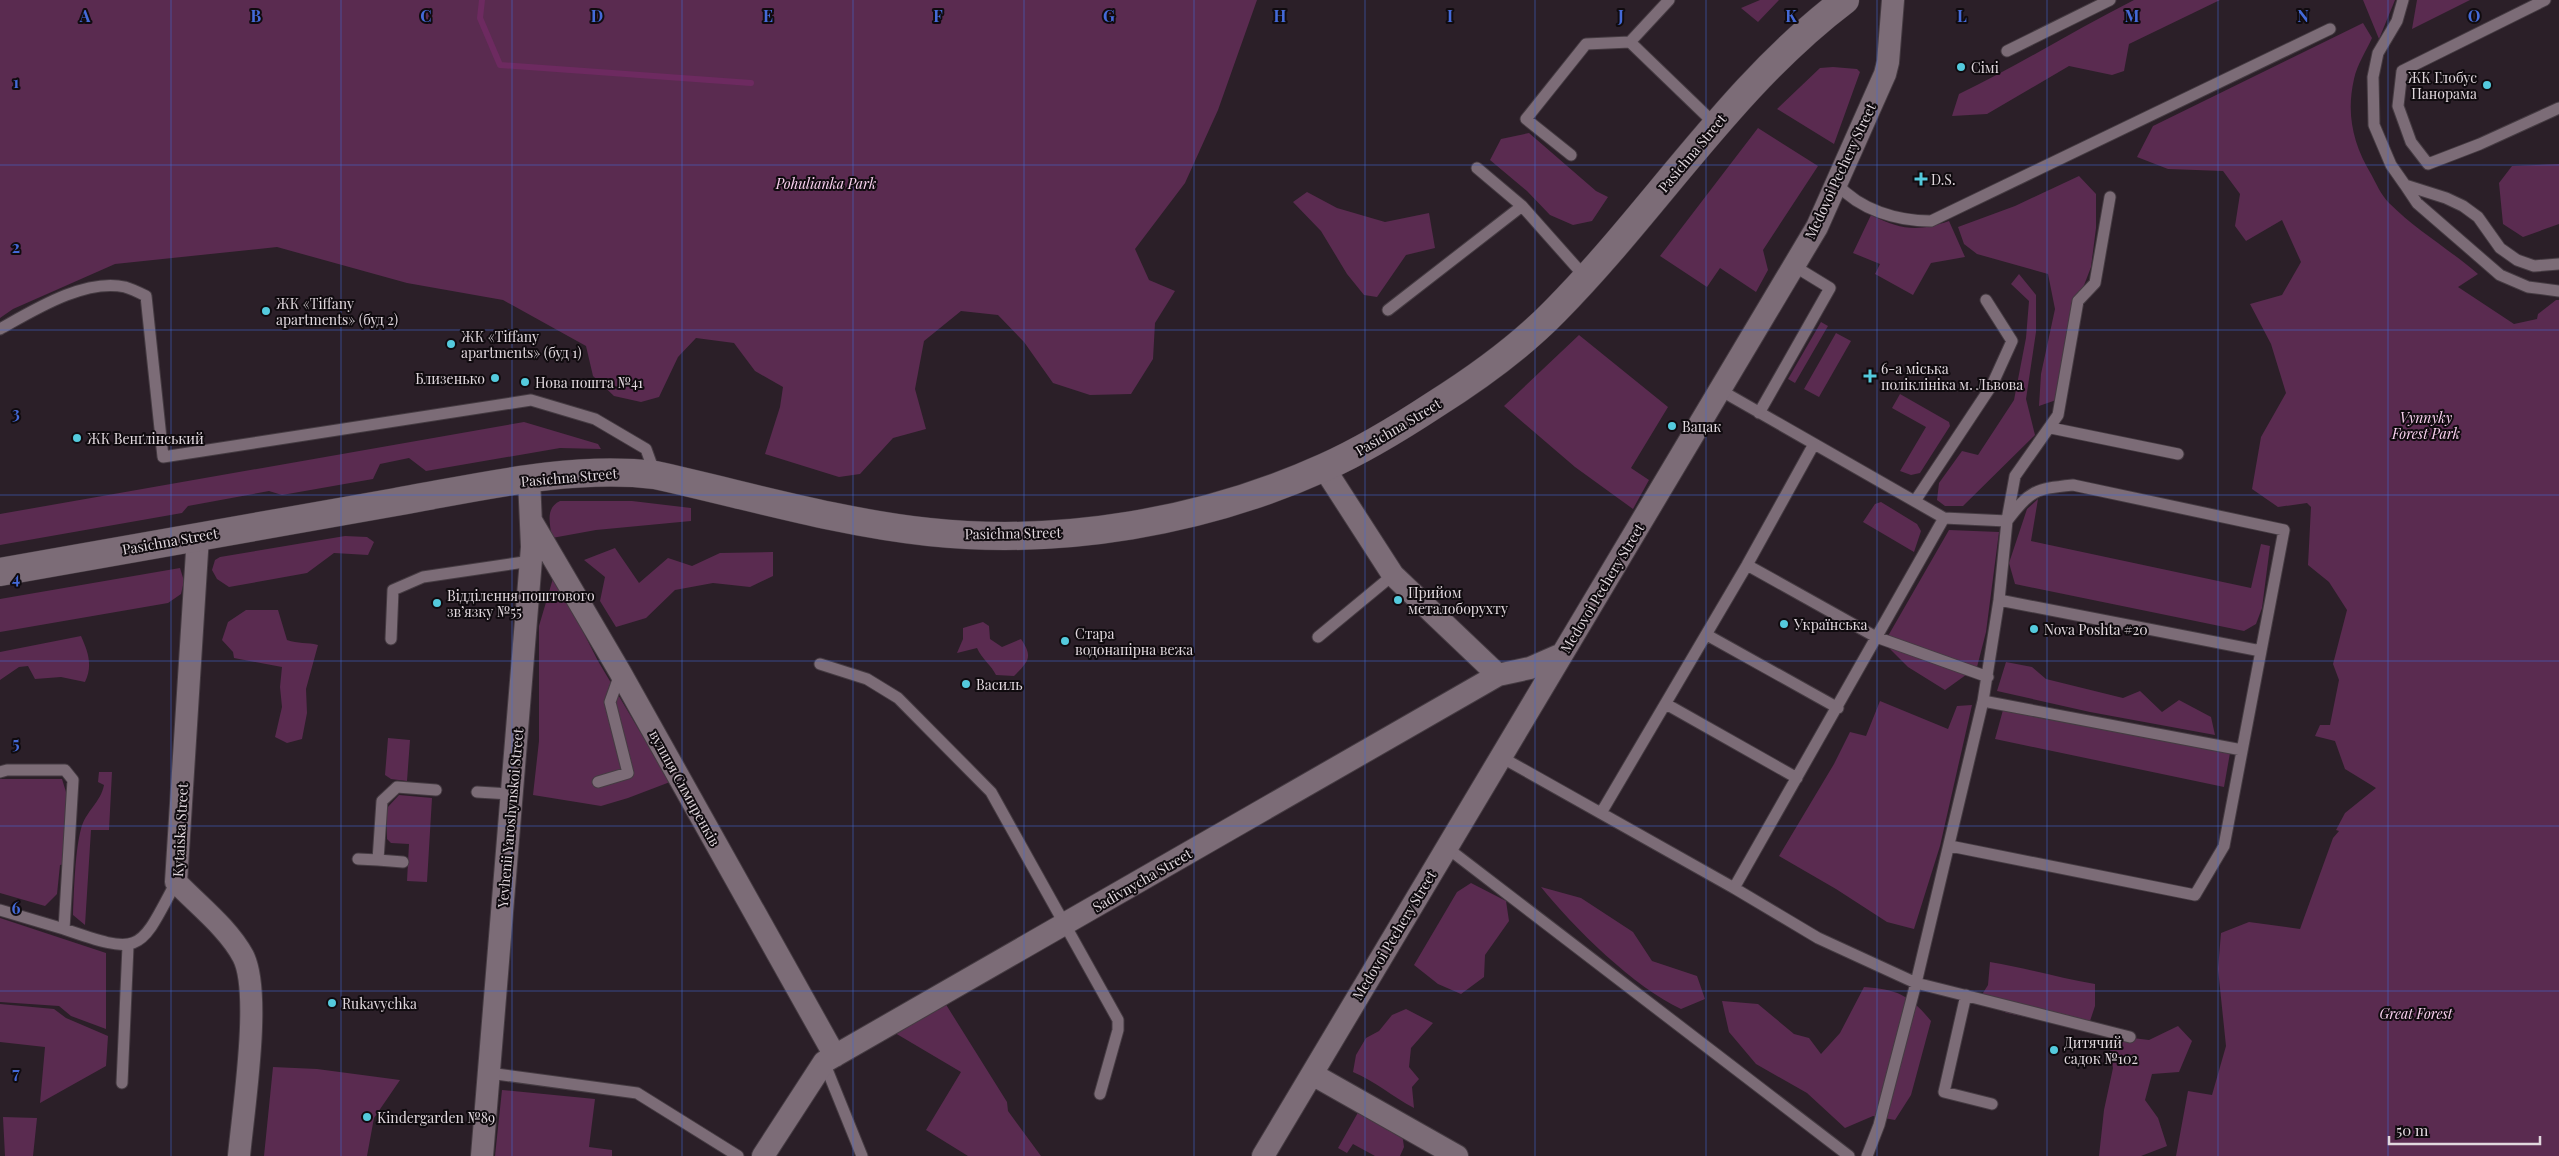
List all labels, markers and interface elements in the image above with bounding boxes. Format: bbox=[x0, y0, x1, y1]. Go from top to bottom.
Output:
text: A bbox=[79, 5, 91, 26]
text: B bbox=[251, 5, 262, 26]
text: C bbox=[420, 5, 432, 26]
text: D bbox=[591, 5, 603, 26]
text: E bbox=[763, 5, 773, 26]
text: F bbox=[933, 5, 943, 26]
text: G bbox=[1103, 5, 1115, 26]
text: H bbox=[1274, 5, 1287, 26]
text: I bbox=[1447, 5, 1453, 26]
text: J bbox=[1617, 5, 1624, 26]
text: K bbox=[1785, 5, 1797, 26]
text: L bbox=[1957, 5, 1967, 26]
text: M bbox=[2125, 5, 2140, 26]
text: N bbox=[2297, 5, 2309, 26]
text: O bbox=[2468, 5, 2480, 26]
place label: Сімі bbox=[1971, 58, 1999, 77]
marker: Сімі bbox=[1955, 61, 1967, 73]
place label: ЖК Глобус Панорама bbox=[2408, 68, 2477, 103]
text: 1 bbox=[13, 71, 19, 92]
marker: ЖК Глобус Панорама bbox=[2481, 79, 2493, 91]
street label: Medovoi Pechery Street bbox=[1800, 99, 1880, 242]
street label: Pasichna Street bbox=[1654, 109, 1731, 196]
place label: D.S. bbox=[1931, 170, 1955, 189]
marker: D.S. bbox=[1915, 173, 1927, 185]
park label: Pohulianka Park bbox=[775, 174, 876, 193]
text: 2 bbox=[12, 236, 20, 257]
place label: ЖК «Tiffany apartments» (буд 2) bbox=[276, 294, 398, 329]
marker: ЖК «Tiffany apartments» (буд 2) bbox=[260, 305, 272, 317]
place label: ЖК «Tiffany apartments» (буд 1) bbox=[461, 327, 582, 362]
marker: ЖК «Tiffany apartments» (буд 1) bbox=[445, 338, 457, 350]
place label: 6-а міська поліклініка м. Львова bbox=[1881, 359, 2023, 394]
place label: Близенько bbox=[415, 369, 485, 388]
marker: 6-а міська поліклініка м. Львова bbox=[1863, 369, 1877, 383]
marker: Близенько bbox=[489, 372, 501, 384]
place label: Нова пошта №41 bbox=[535, 373, 643, 392]
marker: Нова пошта №41 bbox=[519, 376, 531, 388]
street label: Pasichna Street bbox=[1352, 393, 1445, 460]
text: 3 bbox=[12, 402, 20, 423]
park label: Vynnyky Forest Park bbox=[2391, 408, 2460, 443]
place label: Вацак bbox=[1682, 417, 1721, 436]
marker: Вацак bbox=[1666, 420, 1678, 432]
place label: ЖК Венґлінський bbox=[87, 429, 204, 448]
marker: ЖК Венґлінський bbox=[71, 432, 83, 444]
street label: Pasichna Street bbox=[520, 463, 619, 491]
street label: Medovoi Pechery Street bbox=[1556, 519, 1649, 656]
street label: Pasichna Street bbox=[121, 523, 220, 559]
street label: Pasichna Street bbox=[964, 523, 1063, 543]
text: 4 bbox=[12, 567, 20, 588]
place label: Прийом металоборухту bbox=[1408, 583, 1508, 618]
place label: Відділення поштового зв’язку №55 bbox=[447, 586, 595, 621]
marker: Прийом металоборухту bbox=[1392, 594, 1404, 606]
marker: Відділення поштового зв’язку №55 bbox=[431, 597, 443, 609]
place label: Українська bbox=[1793, 615, 1867, 634]
marker: Українська bbox=[1778, 618, 1790, 630]
place label: Nova Poshta #20 bbox=[2044, 620, 2148, 639]
marker: Nova Poshta #20 bbox=[2028, 623, 2040, 635]
place label: Стара водонапірна вежа bbox=[1075, 624, 1193, 659]
marker: Стара водонапірна вежа bbox=[1059, 635, 1071, 647]
place label: Василь bbox=[976, 675, 1022, 694]
marker: Василь bbox=[960, 678, 972, 690]
street label: Yevhenii Yaroshynskoi Street bbox=[493, 727, 527, 909]
street label: вулиця Симиренків bbox=[645, 727, 725, 850]
text: 5 bbox=[12, 732, 20, 753]
street label: Kytaiska Street bbox=[168, 782, 192, 877]
street label: Sadivnycha Street bbox=[1089, 843, 1196, 916]
street label: Medovoi Pechery Street bbox=[1348, 866, 1441, 1003]
text: 6 bbox=[12, 897, 21, 918]
place label: Rukavychka bbox=[342, 994, 417, 1013]
marker: Rukavychka bbox=[326, 997, 338, 1009]
park label: Great Forest bbox=[2379, 1004, 2454, 1023]
place label: Дитячий садок №102 bbox=[2064, 1033, 2138, 1068]
marker: Дитячий садок №102 bbox=[2048, 1044, 2060, 1056]
text: 7 bbox=[12, 1062, 20, 1083]
place label: Kindergarden №89 bbox=[377, 1108, 495, 1127]
marker: Kindergarden №89 bbox=[361, 1111, 373, 1123]
scale bar bbox=[2389, 1114, 2540, 1146]
text: 50 m bbox=[2396, 1120, 2429, 1140]

